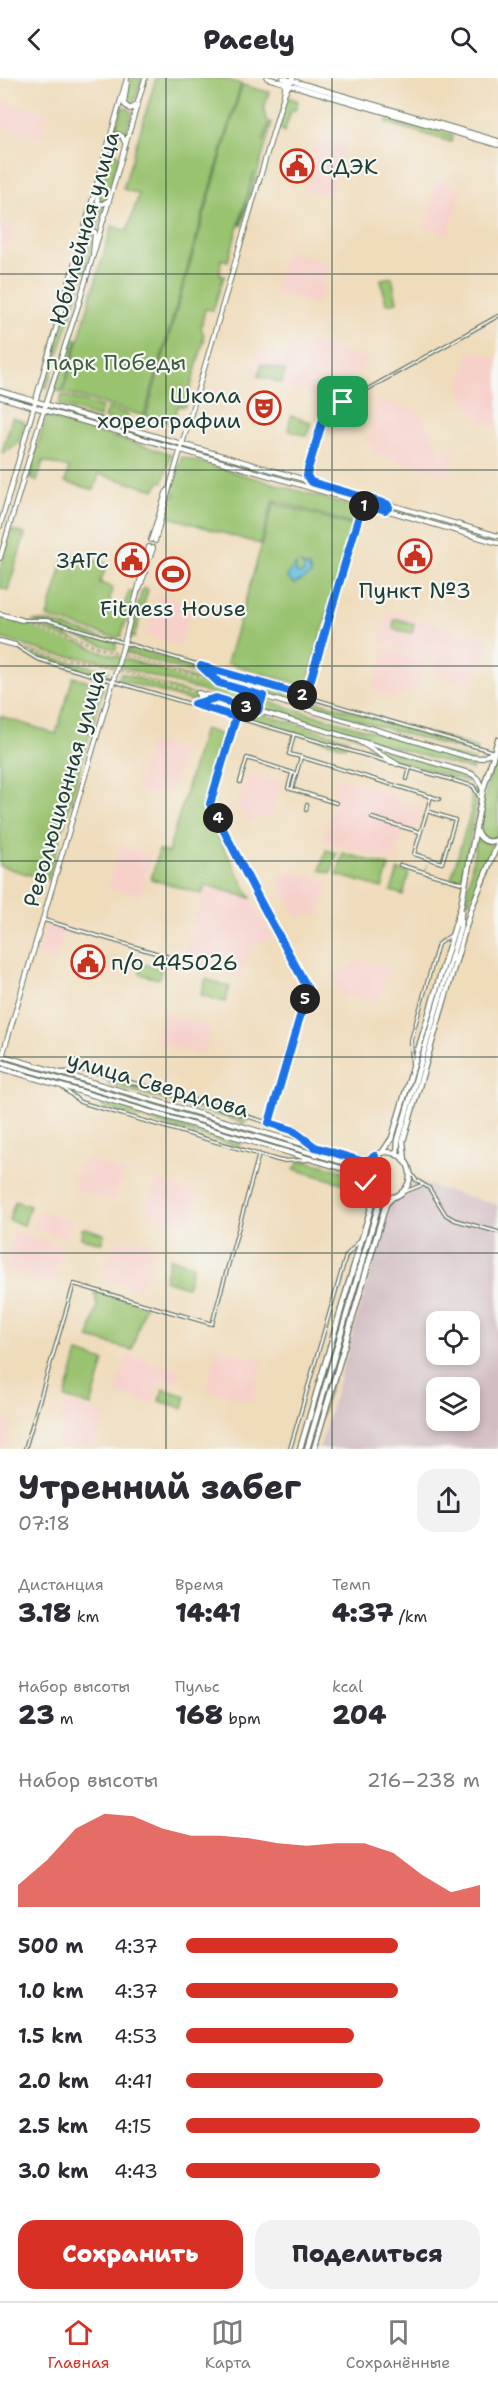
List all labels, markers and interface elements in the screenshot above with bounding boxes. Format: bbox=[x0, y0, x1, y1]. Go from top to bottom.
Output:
text: Pacely bbox=[203, 21, 295, 58]
icon: back bbox=[18, 23, 51, 56]
icon: search bbox=[447, 23, 480, 56]
street label: Юбилейная улица bbox=[43, 128, 126, 328]
public building icon: СДЭК bbox=[279, 148, 315, 184]
place label: СДЭК bbox=[320, 152, 378, 181]
park label: парк Победы bbox=[46, 348, 186, 377]
pin bbox=[317, 376, 368, 427]
place label: Школа хореографии bbox=[97, 381, 241, 435]
icon: arrive bbox=[326, 385, 359, 418]
theatre icon: Школа хореографии bbox=[246, 390, 282, 426]
pin: 1 bbox=[349, 491, 379, 521]
text: 1 bbox=[360, 495, 368, 516]
public building icon: Пункт №3 bbox=[397, 538, 433, 574]
public building icon: ЗАГС bbox=[114, 542, 150, 578]
place label: ЗАГС bbox=[56, 546, 109, 575]
sports icon: Fitness House bbox=[155, 556, 191, 592]
place label: Пункт №3 bbox=[359, 576, 471, 605]
place label: Fitness House bbox=[100, 594, 246, 623]
street label: Революционная улица bbox=[17, 666, 112, 910]
pin: 2 bbox=[287, 680, 317, 710]
text: 2 bbox=[296, 684, 308, 705]
pin: 3 bbox=[231, 692, 261, 722]
text: 3 bbox=[240, 696, 252, 717]
pin: 4 bbox=[203, 803, 233, 833]
text: 4 bbox=[212, 807, 224, 828]
public building icon: п/о 445026 bbox=[70, 944, 106, 980]
place label: п/о 445026 bbox=[111, 948, 238, 977]
pin: 5 bbox=[290, 984, 320, 1014]
text: 5 bbox=[300, 988, 310, 1009]
street label: улица Свердлова bbox=[64, 1045, 252, 1124]
pin bbox=[340, 1157, 391, 1208]
icon: check bbox=[349, 1166, 382, 1199]
map controls bbox=[426, 1311, 480, 1431]
button: locate bbox=[426, 1311, 480, 1365]
button: layers bbox=[426, 1377, 480, 1431]
text: Утренний забег bbox=[18, 1465, 301, 1510]
button: share bbox=[417, 1469, 480, 1532]
text: 07:18 bbox=[18, 1510, 70, 1536]
text: Дистанция bbox=[18, 1574, 104, 1595]
text: Время bbox=[175, 1574, 224, 1595]
text: Темп bbox=[332, 1574, 371, 1595]
text: 3.18 bbox=[18, 1595, 71, 1630]
text: 14:41 bbox=[175, 1595, 241, 1630]
text: 4:37 bbox=[332, 1595, 393, 1630]
text: km bbox=[71, 1606, 99, 1627]
text: /km bbox=[393, 1606, 427, 1627]
text: Набор высоты bbox=[18, 1676, 130, 1697]
text: Пульс bbox=[175, 1676, 220, 1697]
text: kcal bbox=[332, 1676, 363, 1697]
text: 23 bbox=[18, 1697, 54, 1732]
text: 168 bbox=[175, 1697, 223, 1732]
text: 204 bbox=[332, 1697, 386, 1732]
text: m bbox=[54, 1708, 74, 1729]
text: bpm bbox=[223, 1708, 261, 1729]
text: Набор высоты bbox=[18, 1767, 158, 1793]
text: 216–238 m bbox=[367, 1767, 480, 1793]
text: 500 m bbox=[18, 1933, 84, 1959]
text: 4:37 bbox=[114, 1933, 158, 1959]
text: 1.0 km bbox=[18, 1978, 83, 2004]
text: 4:37 bbox=[114, 1978, 158, 2004]
text: 1.5 km bbox=[18, 2023, 82, 2049]
text: 4:53 bbox=[114, 2023, 158, 2049]
text: 2.0 km bbox=[18, 2068, 89, 2094]
text: 4:41 bbox=[114, 2068, 153, 2094]
text: 2.5 km bbox=[18, 2113, 88, 2139]
text: 4:15 bbox=[114, 2113, 152, 2139]
text: 3.0 km bbox=[18, 2158, 89, 2184]
text: 4:43 bbox=[114, 2158, 158, 2184]
button: Сохранить bbox=[18, 2220, 243, 2289]
button: Поделиться bbox=[255, 2220, 480, 2289]
tab: Главная bbox=[48, 2316, 110, 2373]
tab: Карта bbox=[205, 2316, 251, 2373]
tab: Сохранённые bbox=[346, 2316, 450, 2373]

